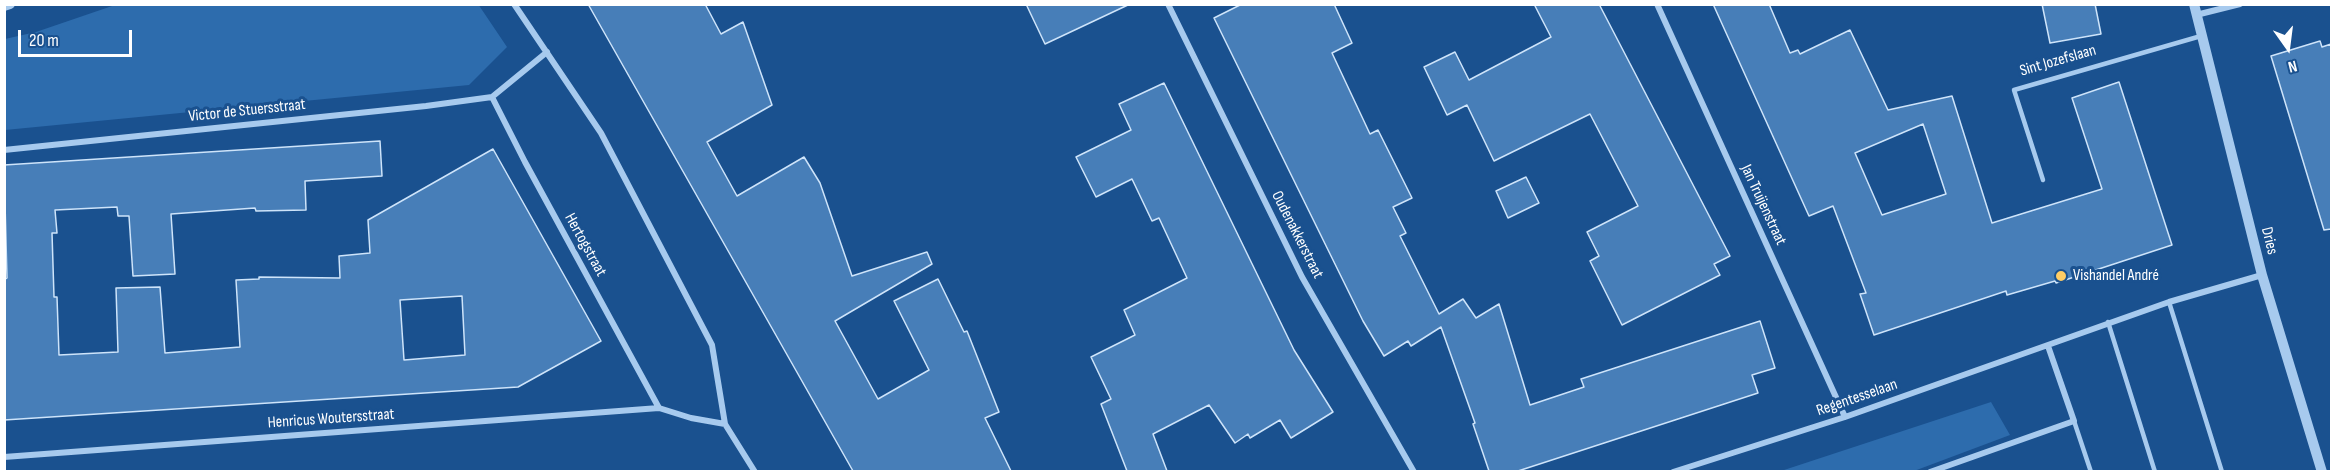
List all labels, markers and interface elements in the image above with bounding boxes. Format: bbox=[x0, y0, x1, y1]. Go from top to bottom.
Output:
scale bar bbox=[21, 18, 135, 56]
north arrow bbox=[2258, 18, 2318, 78]
text: 20 m bbox=[29, 30, 59, 51]
street label: Sint Jozefslaan bbox=[2018, 41, 2098, 81]
text: N bbox=[2286, 56, 2299, 76]
street label: Victor de Stuersstraat bbox=[188, 95, 306, 127]
street label: Jan Truijenstraat bbox=[1736, 162, 1790, 248]
street label: Oudenakkerstraat bbox=[1267, 188, 1327, 282]
street label: Hertogstraat bbox=[560, 210, 610, 280]
street label: Dries bbox=[2256, 225, 2282, 257]
place label: Vishandel André bbox=[2073, 266, 2159, 286]
marker: Vishandel André bbox=[2054, 269, 2068, 283]
street label: Regentesselaan bbox=[1814, 375, 1900, 421]
street label: Henricus Woutersstraat bbox=[267, 405, 395, 433]

